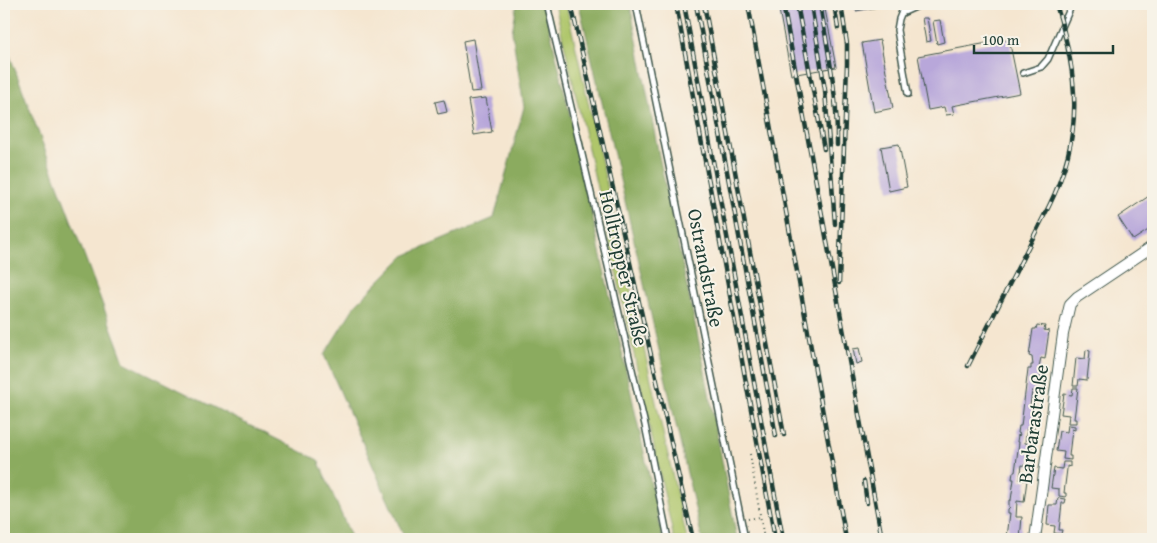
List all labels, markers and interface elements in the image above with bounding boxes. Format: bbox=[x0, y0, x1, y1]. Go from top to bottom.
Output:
scale bar bbox=[974, 22, 1113, 54]
text: 100 m bbox=[982, 29, 1020, 50]
street label: Holltropper Straße bbox=[592, 187, 656, 349]
street label: Ostrandstraße bbox=[681, 206, 732, 330]
street label: Barbarastraße bbox=[1010, 363, 1055, 485]

